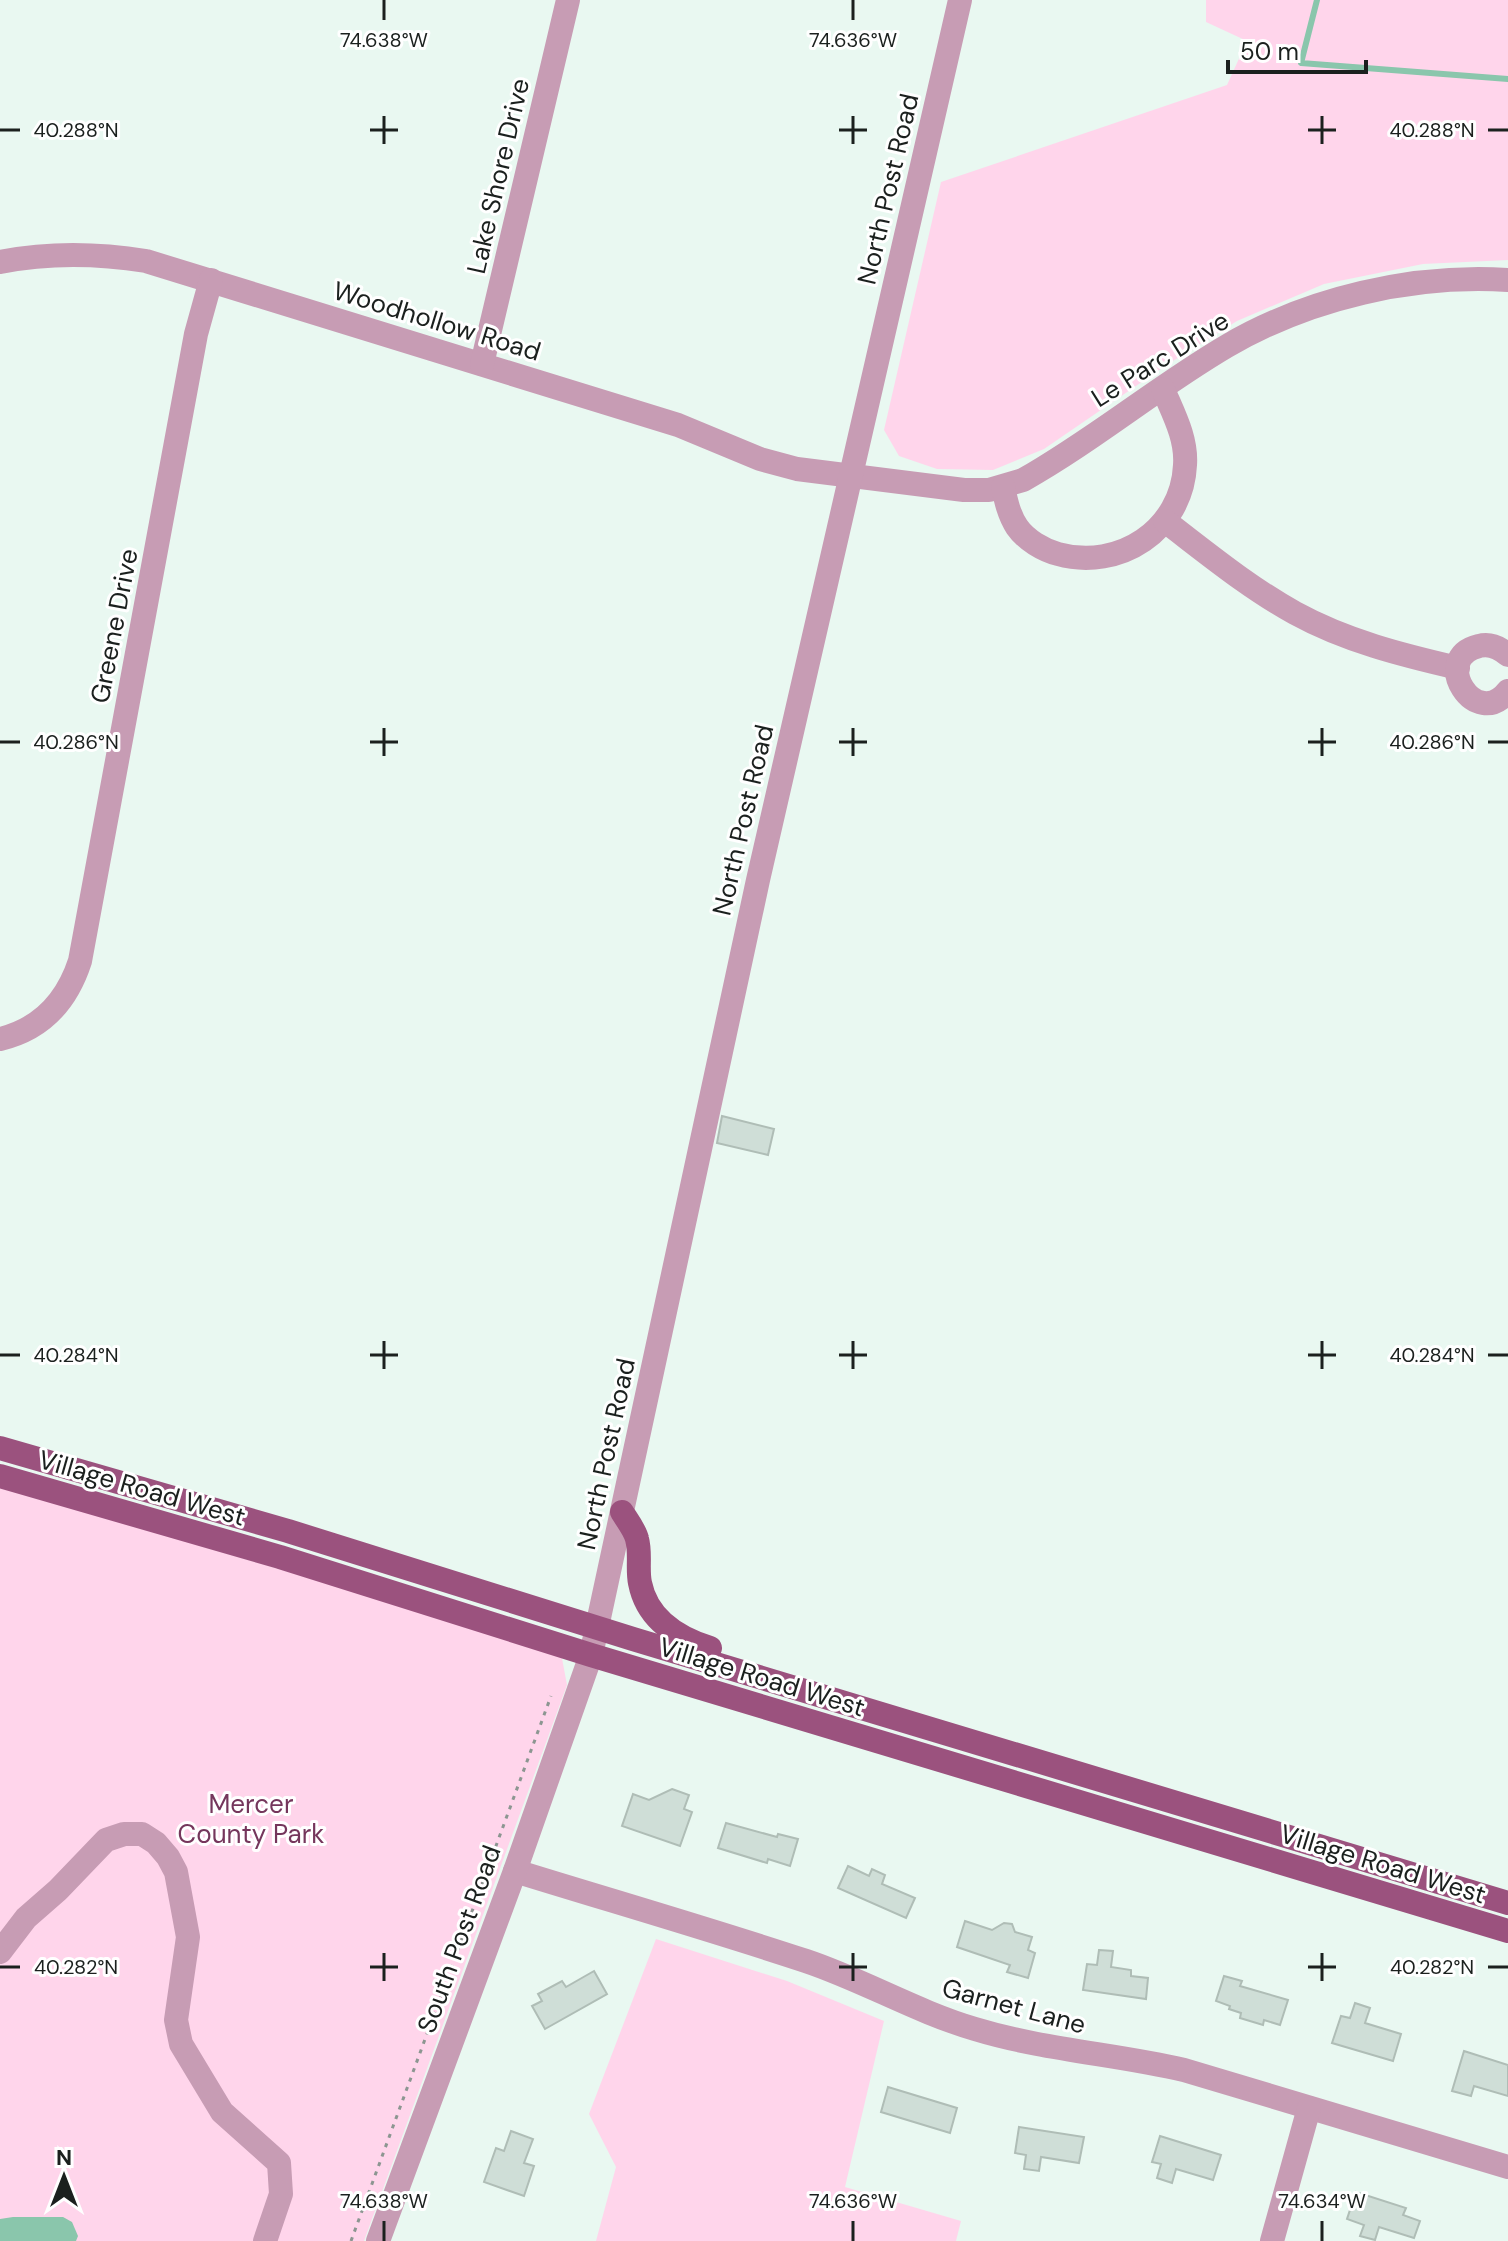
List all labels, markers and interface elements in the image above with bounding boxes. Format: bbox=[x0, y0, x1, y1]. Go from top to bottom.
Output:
scale bar bbox=[1228, 24, 1366, 74]
text: 74.638°W bbox=[340, 27, 428, 53]
text: 74.636°W bbox=[809, 27, 897, 53]
text: 50 m bbox=[1240, 36, 1299, 67]
street label: Lake Shore Drive bbox=[459, 75, 537, 277]
street label: North Post Road bbox=[850, 90, 926, 288]
text: 40.288°N bbox=[33, 117, 119, 143]
text: 40.288°N bbox=[1389, 117, 1475, 143]
street label: Woodhollow Road bbox=[329, 273, 545, 369]
street label: Le Parc Drive bbox=[1085, 303, 1235, 415]
street label: Greene Drive bbox=[82, 546, 146, 706]
street label: North Post Road bbox=[705, 721, 781, 919]
text: 40.286°N bbox=[33, 729, 119, 755]
text: 40.286°N bbox=[1389, 729, 1475, 755]
text: 40.284°N bbox=[33, 1342, 119, 1368]
text: 40.284°N bbox=[1389, 1342, 1475, 1368]
street label: North Post Road bbox=[569, 1355, 643, 1553]
street label: Village Road West bbox=[35, 1442, 249, 1534]
street label: Village Road West bbox=[655, 1629, 869, 1725]
park label: Mercer County Park bbox=[178, 1787, 324, 1851]
street label: Village Road West bbox=[1276, 1816, 1490, 1912]
street label: South Post Road bbox=[409, 1840, 509, 2038]
text: 40.282°N bbox=[34, 1954, 118, 1980]
text: 40.282°N bbox=[1390, 1954, 1474, 1980]
street label: Garnet Lane bbox=[938, 1971, 1090, 2041]
north arrow bbox=[24, 2137, 104, 2217]
text: N bbox=[56, 2143, 72, 2172]
text: 74.638°W bbox=[340, 2188, 428, 2214]
text: 74.636°W bbox=[809, 2188, 897, 2214]
text: 74.634°W bbox=[1278, 2188, 1366, 2214]

